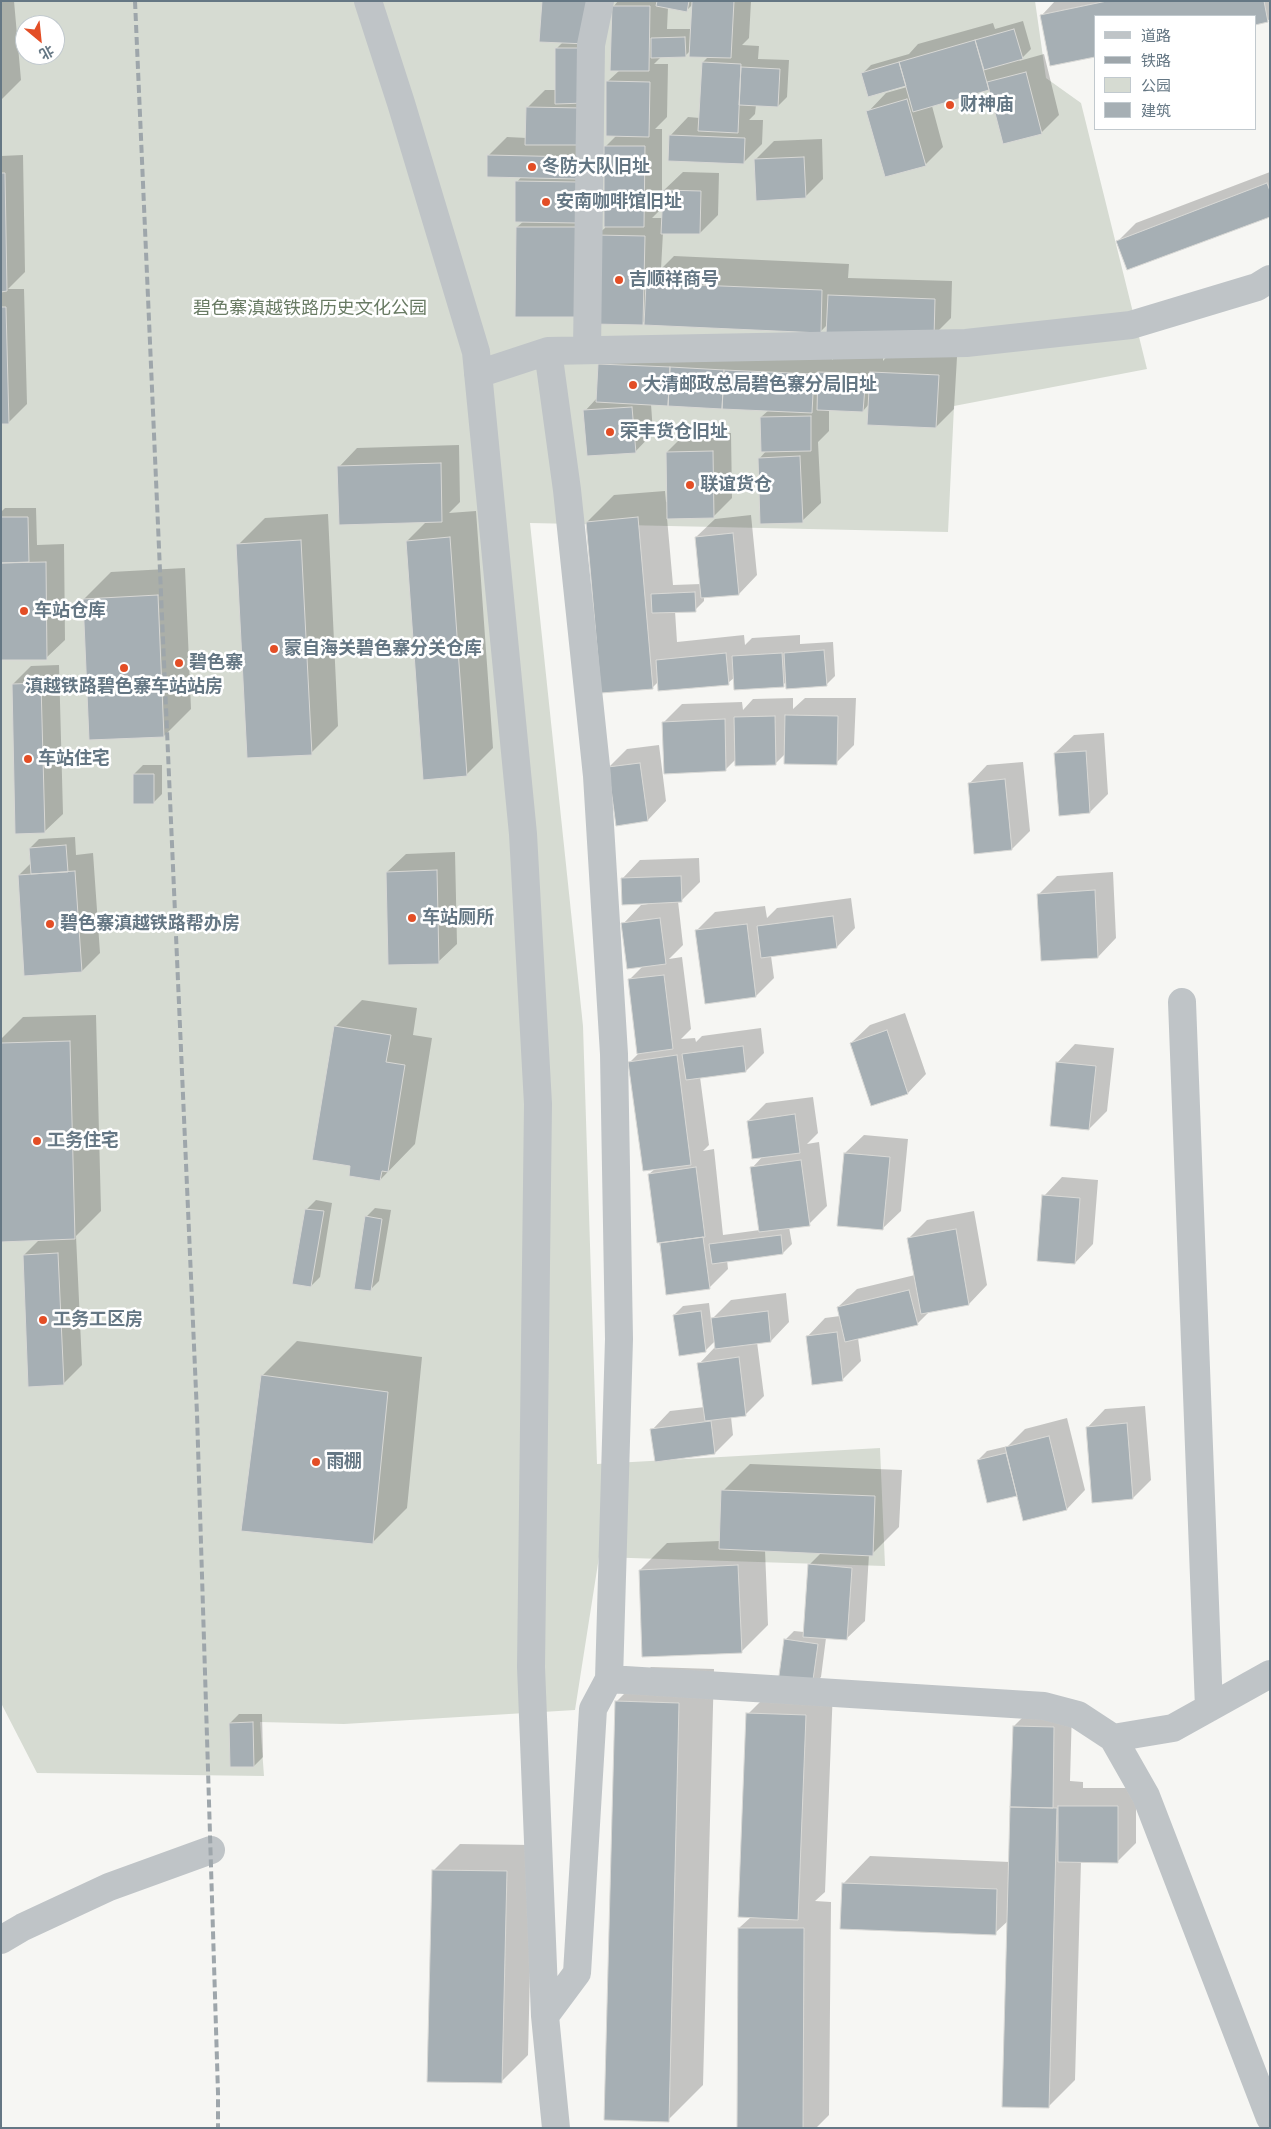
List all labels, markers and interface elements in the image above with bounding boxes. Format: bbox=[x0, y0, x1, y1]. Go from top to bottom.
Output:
north arrow bbox=[15, 15, 65, 65]
legend bbox=[1094, 15, 1256, 130]
text: 道路 bbox=[1141, 26, 1171, 45]
text: 北 bbox=[37, 42, 57, 64]
text: 铁路 bbox=[1141, 51, 1171, 70]
text: 公园 bbox=[1141, 76, 1171, 95]
place label: 财神庙 bbox=[960, 94, 1014, 116]
marker: 财神庙 bbox=[944, 99, 956, 111]
text: 建筑 bbox=[1141, 101, 1171, 120]
place label: 冬防大队旧址 bbox=[542, 156, 650, 178]
marker: 冬防大队旧址 bbox=[526, 161, 538, 173]
place label: 安南咖啡馆旧址 bbox=[556, 191, 682, 213]
marker: 安南咖啡馆旧址 bbox=[540, 196, 552, 208]
place label: 吉顺祥商号 bbox=[629, 269, 719, 291]
marker: 吉顺祥商号 bbox=[613, 274, 625, 286]
park label: 碧色寨滇越铁路历史文化公园 bbox=[193, 298, 427, 320]
place label: 大清邮政总局碧色寨分局旧址 bbox=[643, 374, 877, 396]
marker: 大清邮政总局碧色寨分局旧址 bbox=[627, 379, 639, 391]
place label: 荣丰货仓旧址 bbox=[620, 421, 728, 443]
marker: 荣丰货仓旧址 bbox=[604, 426, 616, 438]
place label: 联谊货仓 bbox=[700, 474, 772, 496]
marker: 联谊货仓 bbox=[684, 479, 696, 491]
place label: 车站仓库 bbox=[34, 600, 106, 622]
marker: 车站仓库 bbox=[18, 605, 30, 617]
place label: 蒙自海关碧色寨分关仓库 bbox=[284, 638, 482, 660]
marker: 蒙自海关碧色寨分关仓库 bbox=[268, 643, 280, 655]
place label: 碧色寨 bbox=[189, 652, 243, 674]
marker: 碧色寨 bbox=[173, 657, 185, 669]
marker: 滇越铁路碧色寨车站站房 bbox=[118, 662, 130, 674]
place label: 滇越铁路碧色寨车站站房 bbox=[25, 676, 223, 698]
place label: 车站住宅 bbox=[38, 748, 110, 770]
marker: 车站住宅 bbox=[22, 753, 34, 765]
place label: 车站厕所 bbox=[422, 907, 494, 929]
marker: 车站厕所 bbox=[406, 912, 418, 924]
place label: 碧色寨滇越铁路帮办房 bbox=[60, 913, 240, 935]
marker: 碧色寨滇越铁路帮办房 bbox=[44, 918, 56, 930]
place label: 工务住宅 bbox=[47, 1130, 119, 1152]
marker: 工务住宅 bbox=[31, 1135, 43, 1147]
place label: 工务工区房 bbox=[53, 1309, 143, 1331]
marker: 工务工区房 bbox=[37, 1314, 49, 1326]
place label: 雨棚 bbox=[326, 1451, 362, 1473]
marker: 雨棚 bbox=[310, 1456, 322, 1468]

